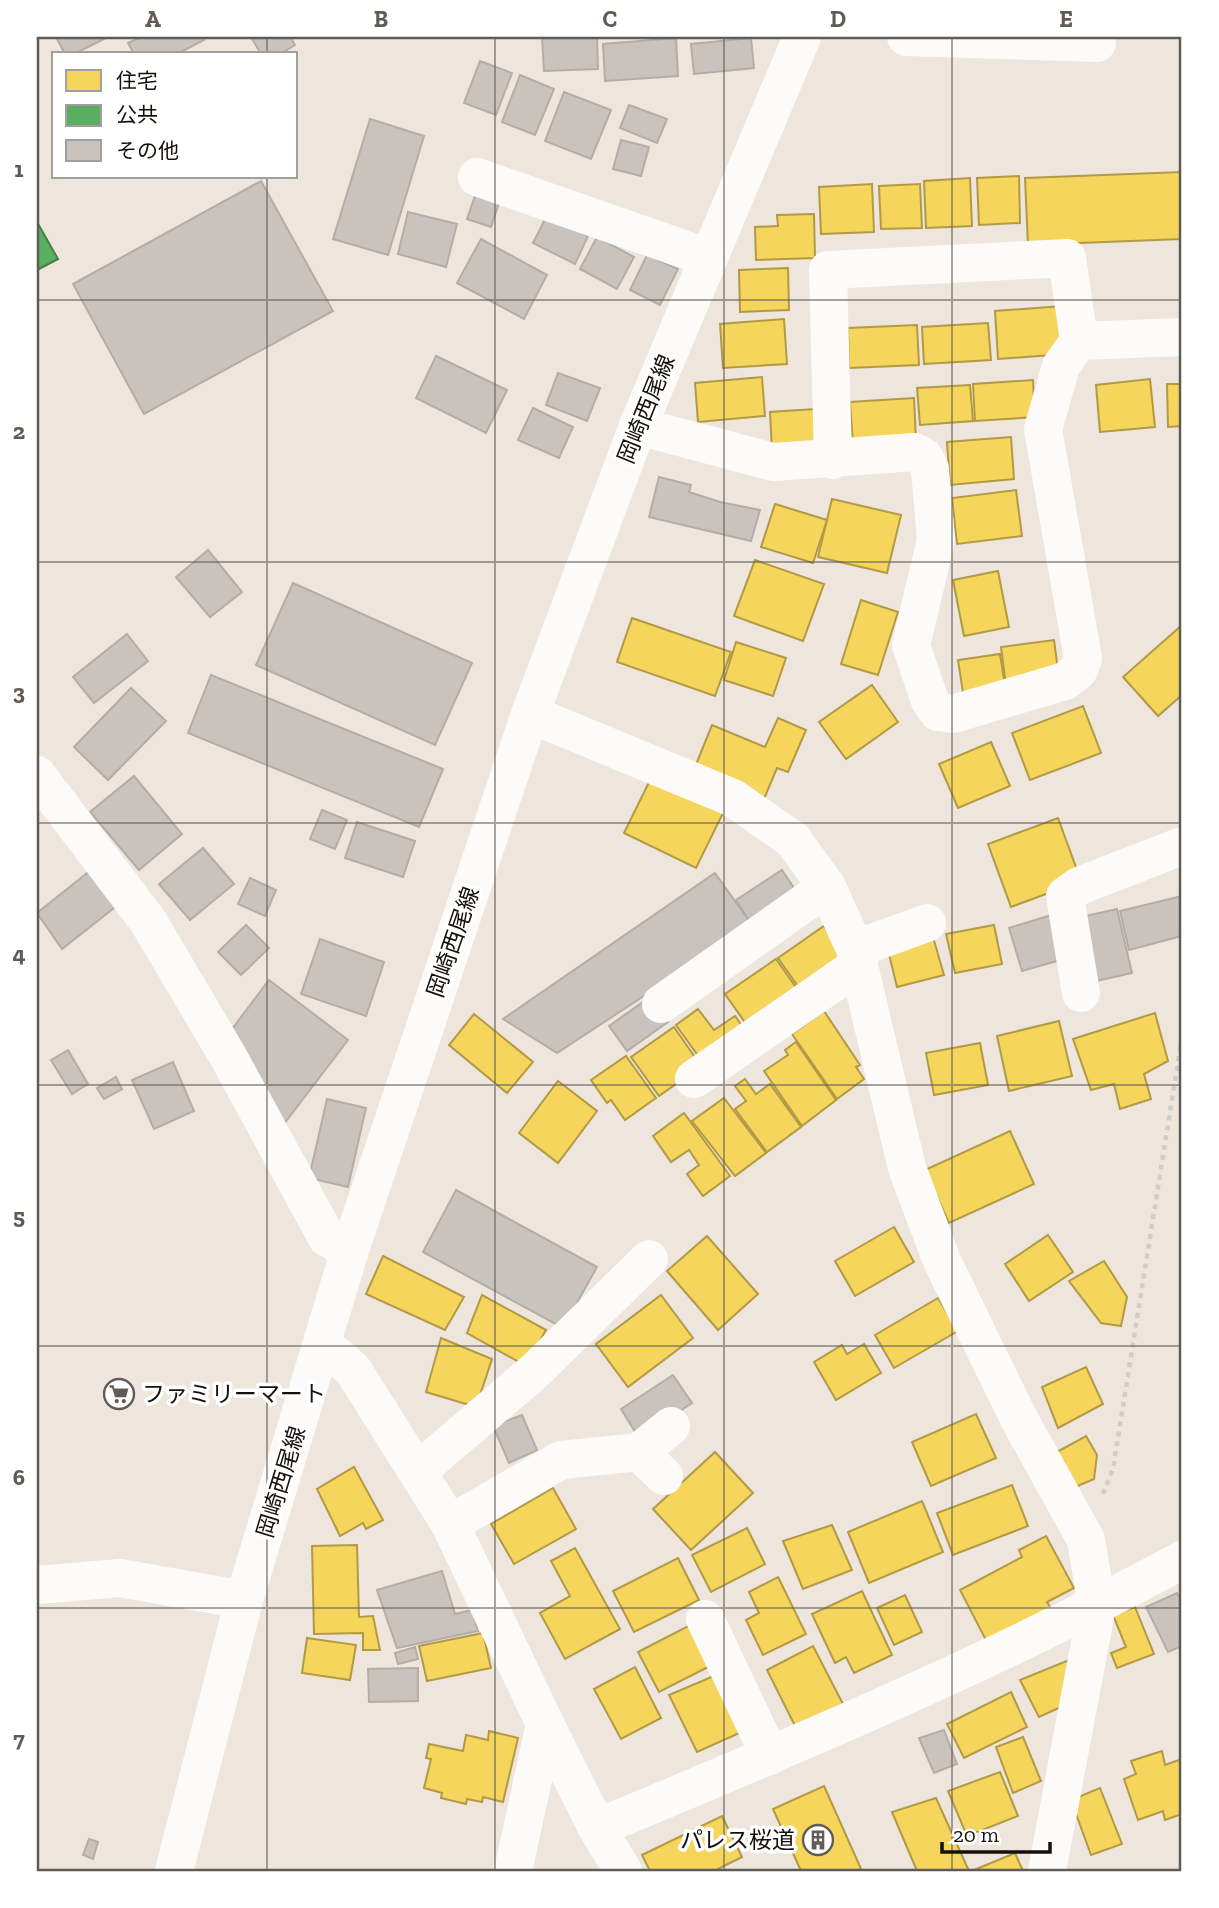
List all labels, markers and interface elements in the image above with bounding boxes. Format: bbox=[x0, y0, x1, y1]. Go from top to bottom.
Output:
text: A bbox=[145, 5, 161, 33]
text: B bbox=[374, 5, 388, 33]
text: C bbox=[603, 5, 617, 33]
text: D bbox=[830, 5, 846, 33]
text: E bbox=[1059, 5, 1073, 33]
legend bbox=[52, 52, 298, 178]
text: 住宅 bbox=[116, 68, 158, 93]
text: 公共 bbox=[116, 102, 158, 127]
text: その他 bbox=[116, 138, 179, 163]
text: 1 bbox=[14, 155, 24, 183]
street label: 岡崎西尾線 bbox=[611, 350, 681, 468]
text: 2 bbox=[13, 417, 25, 445]
text: 3 bbox=[13, 678, 25, 706]
street label: 岡崎西尾線 bbox=[421, 883, 485, 1001]
text: 4 bbox=[12, 940, 26, 968]
text: 5 bbox=[13, 1202, 25, 1230]
supermarket icon: ファミリーマート bbox=[102, 1377, 136, 1411]
place label: ファミリーマート bbox=[142, 1380, 326, 1408]
street label: 岡崎西尾線 bbox=[251, 1423, 311, 1541]
text: 6 bbox=[13, 1463, 25, 1491]
text: 7 bbox=[13, 1725, 25, 1753]
scale bar bbox=[942, 1810, 1051, 1854]
text: 20 m bbox=[953, 1822, 999, 1847]
building icon: パレス桜道 bbox=[801, 1823, 835, 1857]
place label: パレス桜道 bbox=[680, 1826, 795, 1854]

